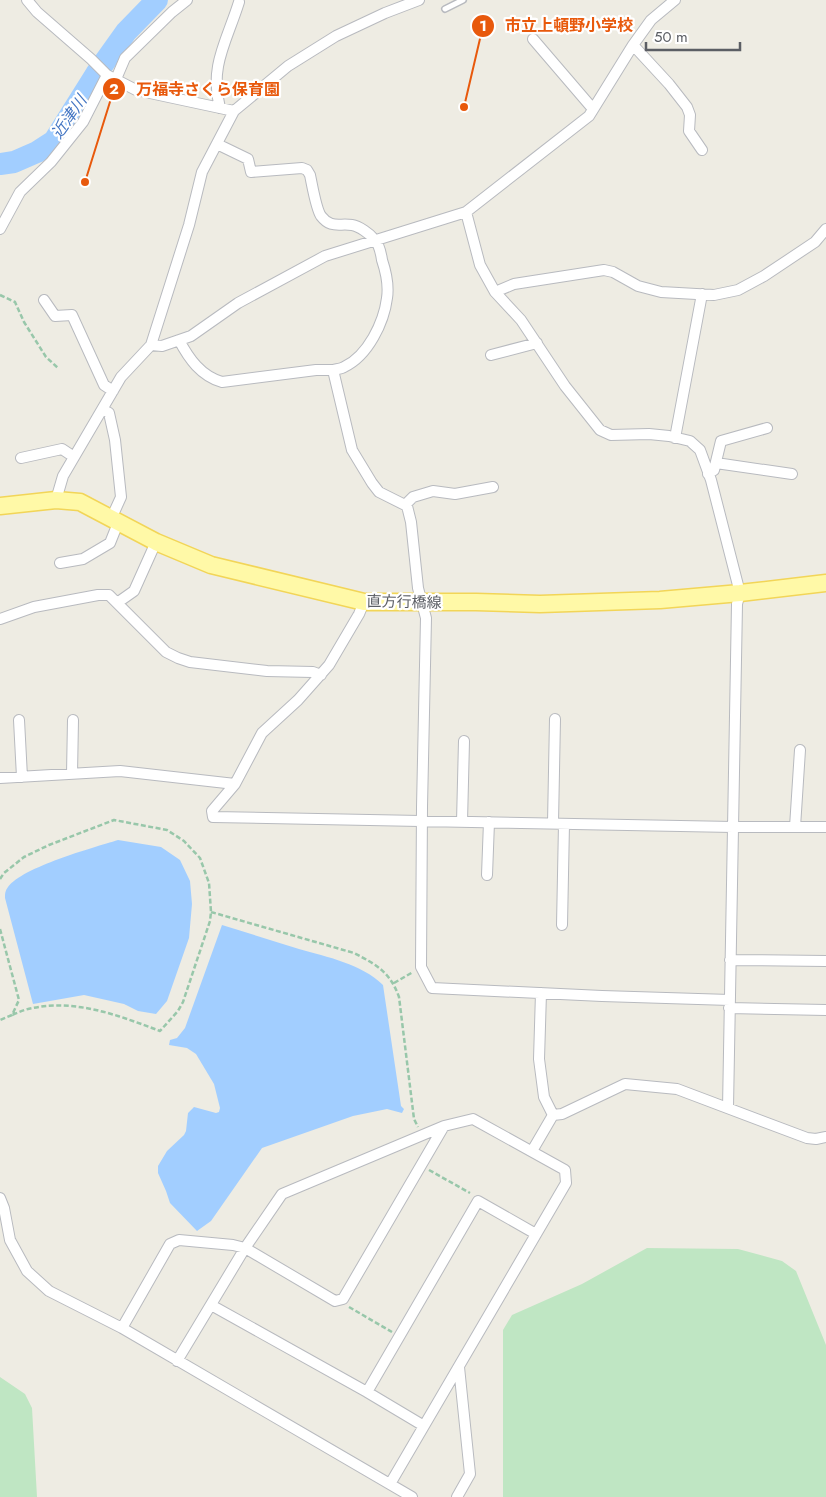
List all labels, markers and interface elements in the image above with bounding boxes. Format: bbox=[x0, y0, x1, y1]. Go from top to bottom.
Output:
callout: 市立上頓野小学校 bbox=[470, 10, 643, 41]
text: 市立上頓野小学校 bbox=[505, 14, 633, 37]
text: 1 bbox=[479, 15, 487, 37]
scale bar bbox=[646, 20, 740, 52]
text: 50 m bbox=[654, 26, 688, 48]
callout: 万福寺さくら保育園 bbox=[101, 73, 290, 104]
text: 2 bbox=[109, 78, 119, 100]
text: 万福寺さくら保育園 bbox=[136, 78, 280, 101]
water label: 近津川 bbox=[46, 89, 93, 143]
street label: 直方行橋線 bbox=[366, 590, 442, 614]

